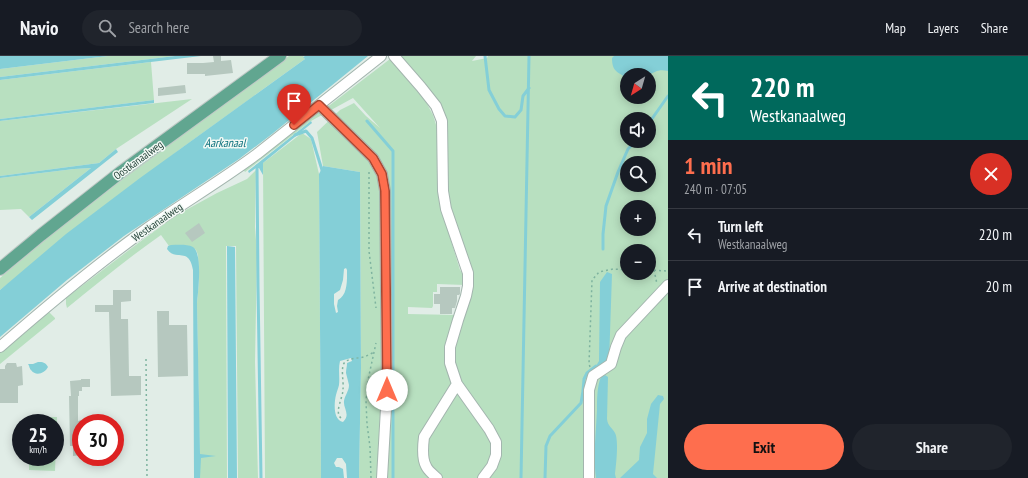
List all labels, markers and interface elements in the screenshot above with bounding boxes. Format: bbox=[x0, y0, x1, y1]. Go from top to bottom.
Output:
search box bbox=[82, 10, 362, 46]
text: Navio bbox=[20, 16, 58, 40]
icon: search bbox=[96, 17, 118, 39]
text: Search here bbox=[128, 18, 189, 37]
text: Map bbox=[885, 19, 906, 37]
text: Layers bbox=[928, 19, 959, 37]
text: Share bbox=[981, 19, 1008, 37]
north arrow bbox=[620, 68, 656, 104]
map controls bbox=[620, 68, 656, 280]
text: 220 m bbox=[750, 68, 814, 105]
icon: left bbox=[684, 72, 736, 124]
pin bbox=[277, 84, 311, 125]
icon: arrive bbox=[283, 90, 305, 112]
text: Westkanaalweg bbox=[750, 104, 846, 127]
button: sound bbox=[620, 112, 656, 148]
water label: Aarkanaal bbox=[205, 135, 247, 150]
street label: Oostkanaalweg bbox=[110, 137, 166, 183]
text: 1 min bbox=[684, 150, 732, 181]
button: close bbox=[970, 153, 1012, 195]
button: search bbox=[620, 156, 656, 192]
text: 240 m · 07:05 bbox=[684, 181, 747, 198]
street label: Westkanaalweg bbox=[129, 199, 185, 245]
button: + bbox=[620, 200, 656, 236]
text: Turn left bbox=[718, 217, 763, 236]
icon: left bbox=[684, 224, 706, 246]
text: 220 m bbox=[979, 225, 1012, 244]
text: Westkanaalweg bbox=[718, 236, 787, 253]
button: − bbox=[620, 244, 656, 280]
icon: arrive bbox=[684, 276, 706, 298]
text: Arrive at destination bbox=[718, 277, 827, 296]
text: 20 m bbox=[986, 277, 1012, 296]
position arrow bbox=[366, 369, 408, 411]
speed limit sign: 30 bbox=[72, 414, 124, 466]
text: 25 bbox=[28, 422, 48, 448]
button: Exit bbox=[684, 424, 844, 470]
button: Share bbox=[852, 424, 1012, 470]
text: km/h bbox=[29, 443, 47, 456]

